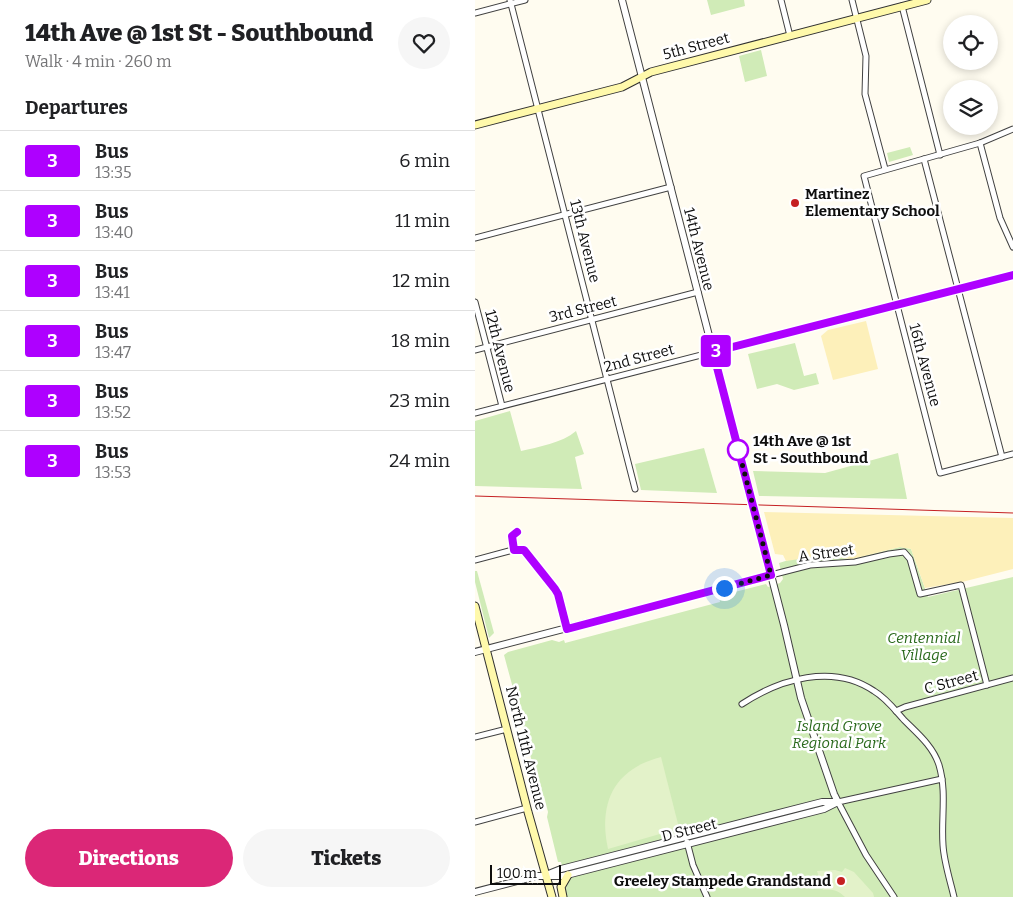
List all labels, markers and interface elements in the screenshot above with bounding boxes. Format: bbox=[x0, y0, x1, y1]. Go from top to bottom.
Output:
map controls bbox=[943, 15, 998, 135]
button: locate bbox=[943, 15, 998, 70]
button: heart bbox=[398, 17, 450, 69]
text: 14th Ave @ 1st St - Southbound bbox=[25, 19, 373, 47]
street label: 5th Street bbox=[661, 28, 732, 63]
text: Walk · 4 min · 260 m bbox=[25, 52, 172, 71]
button: layers bbox=[943, 80, 998, 135]
text: Departures bbox=[25, 96, 128, 119]
text: Bus bbox=[95, 140, 129, 163]
text: 6 min bbox=[399, 149, 450, 172]
text: 3 bbox=[47, 150, 58, 172]
text: 13:35 bbox=[95, 163, 132, 182]
place label: Martinez Elementary School bbox=[805, 185, 940, 220]
marker: Martinez Elementary School bbox=[789, 197, 801, 209]
street label: 13th Avenue bbox=[566, 198, 604, 284]
text: Bus bbox=[95, 200, 129, 223]
street label: 14th Avenue bbox=[680, 205, 718, 293]
text: 11 min bbox=[395, 209, 450, 232]
text: 3 bbox=[47, 210, 58, 232]
text: 13:40 bbox=[95, 223, 134, 242]
text: Bus bbox=[95, 260, 129, 283]
text: 12 min bbox=[392, 269, 450, 292]
text: 3 bbox=[47, 270, 58, 292]
text: 13:41 bbox=[95, 283, 130, 302]
street label: 3rd Street bbox=[547, 292, 619, 326]
street label: 12th Avenue bbox=[481, 308, 519, 394]
text: Bus bbox=[95, 320, 129, 343]
street label: 16th Avenue bbox=[905, 321, 945, 409]
text: 18 min bbox=[391, 329, 450, 352]
text: 3 bbox=[47, 330, 58, 352]
line badge: 3 bbox=[700, 335, 732, 367]
street label: 2nd Street bbox=[602, 340, 677, 376]
text: 3 bbox=[711, 340, 721, 362]
text: 13:47 bbox=[95, 343, 131, 362]
text: Bus bbox=[95, 380, 129, 403]
text: 23 min bbox=[389, 389, 450, 412]
text: 3 bbox=[47, 390, 58, 412]
text: 13:52 bbox=[95, 403, 131, 422]
place label: 14th Ave @ 1st St - Southbound bbox=[753, 432, 868, 467]
marker: 14th Ave @ 1st St - Southbound bbox=[727, 439, 749, 461]
text: Bus bbox=[95, 440, 129, 463]
text: 24 min bbox=[389, 449, 450, 472]
text: 3 bbox=[47, 450, 58, 472]
text: 13:53 bbox=[95, 463, 131, 482]
street label: A Street bbox=[797, 540, 856, 566]
your location bbox=[712, 576, 737, 601]
park label: Centennial Village bbox=[887, 629, 961, 664]
street label: C Street bbox=[922, 666, 980, 698]
street label: North 11th Avenue bbox=[502, 684, 550, 812]
park label: Island Grove Regional Park bbox=[792, 717, 887, 752]
street label: D Street bbox=[660, 814, 719, 846]
button: Directions bbox=[25, 829, 233, 887]
button: Tickets bbox=[243, 829, 450, 887]
scale bar bbox=[490, 862, 561, 885]
text: 100 m bbox=[497, 865, 537, 882]
place label: Greeley Stampede Grandstand bbox=[614, 872, 831, 890]
marker: Greeley Stampede Grandstand bbox=[835, 875, 847, 887]

